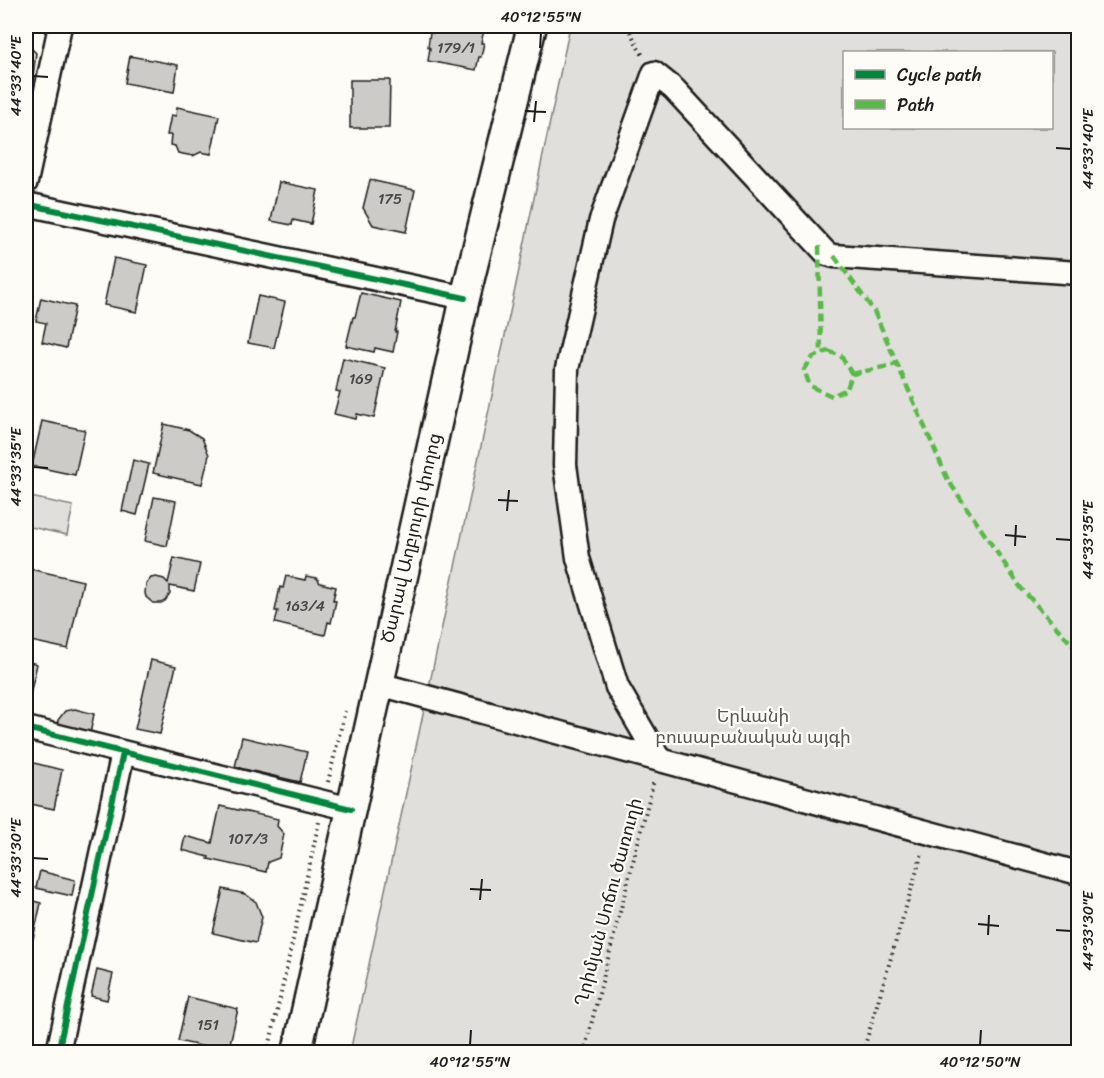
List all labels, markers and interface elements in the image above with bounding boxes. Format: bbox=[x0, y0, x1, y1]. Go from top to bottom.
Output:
text: 40°12'55"N bbox=[501, 4, 582, 30]
text: 44°33'40"E bbox=[3, 34, 29, 116]
house number: 179/1 bbox=[437, 35, 475, 61]
legend bbox=[843, 51, 1053, 129]
text: Cycle path bbox=[897, 59, 981, 91]
text: Path bbox=[897, 89, 934, 121]
text: 44°33'40"E bbox=[1075, 107, 1101, 189]
house number: 175 bbox=[378, 186, 402, 212]
house number: 169 bbox=[349, 366, 373, 392]
text: 44°33'35"E bbox=[3, 426, 29, 507]
street label: Ծարավ Աղբյուրի փողոց bbox=[371, 430, 451, 646]
text: 44°33'35"E bbox=[1075, 499, 1101, 580]
house number: 163/4 bbox=[285, 593, 325, 619]
park label: Երևանի բուսաբանական այգի bbox=[655, 700, 851, 753]
street label: Ղրիմյան Սոճու ծառուղի bbox=[565, 794, 651, 1010]
text: 44°33'30"E bbox=[3, 817, 29, 898]
house number: 107/3 bbox=[228, 826, 268, 852]
text: 44°33'30"E bbox=[1075, 890, 1101, 971]
house number: 151 bbox=[197, 1012, 219, 1038]
text: 40°12'55"N bbox=[430, 1049, 511, 1075]
text: 40°12'50"N bbox=[939, 1049, 1021, 1075]

